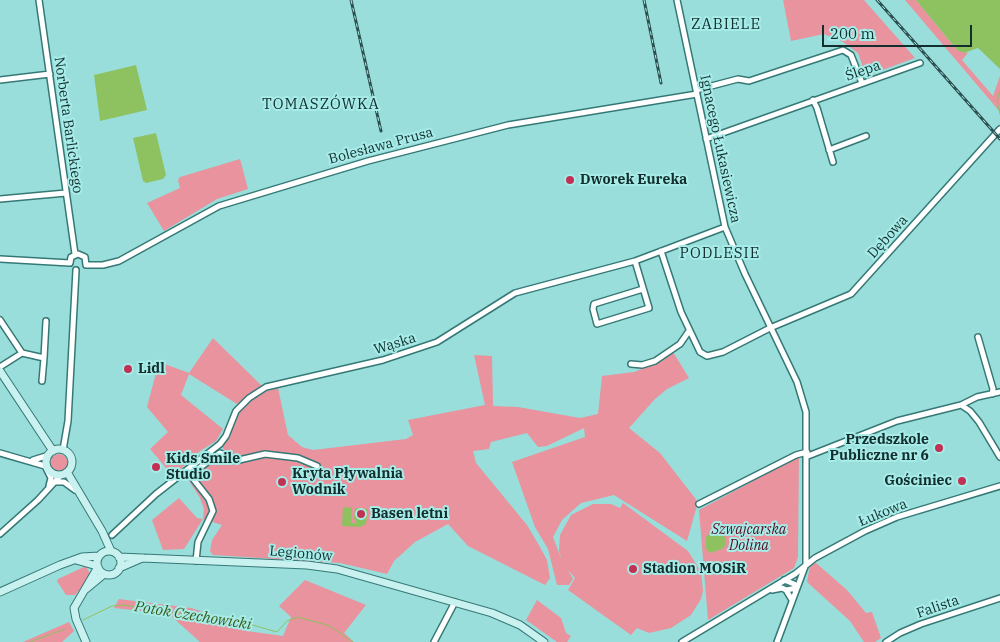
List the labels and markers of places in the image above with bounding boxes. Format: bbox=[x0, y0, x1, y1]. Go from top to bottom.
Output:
place label: Dworek Eureka bbox=[580, 172, 687, 188]
marker: Dworek Eureka bbox=[564, 174, 576, 186]
place label: Lidl bbox=[138, 361, 165, 377]
marker: Lidl bbox=[122, 363, 134, 375]
place label: Przedszkole Publiczne nr 6 bbox=[829, 432, 929, 464]
marker: Przedszkole Publiczne nr 6 bbox=[933, 442, 945, 454]
place label: Kids Smile Studio bbox=[166, 451, 240, 484]
marker: Kids Smile Studio bbox=[150, 461, 162, 473]
place label: Kryta Pływalnia Wodnik bbox=[292, 466, 403, 498]
place label: Gościniec bbox=[884, 473, 952, 489]
marker: Gościniec bbox=[956, 475, 968, 487]
marker: Kryta Pływalnia Wodnik bbox=[276, 476, 288, 488]
place label: Basen letni bbox=[371, 506, 448, 522]
marker: Basen letni bbox=[355, 508, 367, 520]
place label: Stadion MOSiR bbox=[643, 561, 746, 577]
marker: Stadion MOSiR bbox=[627, 563, 639, 575]

